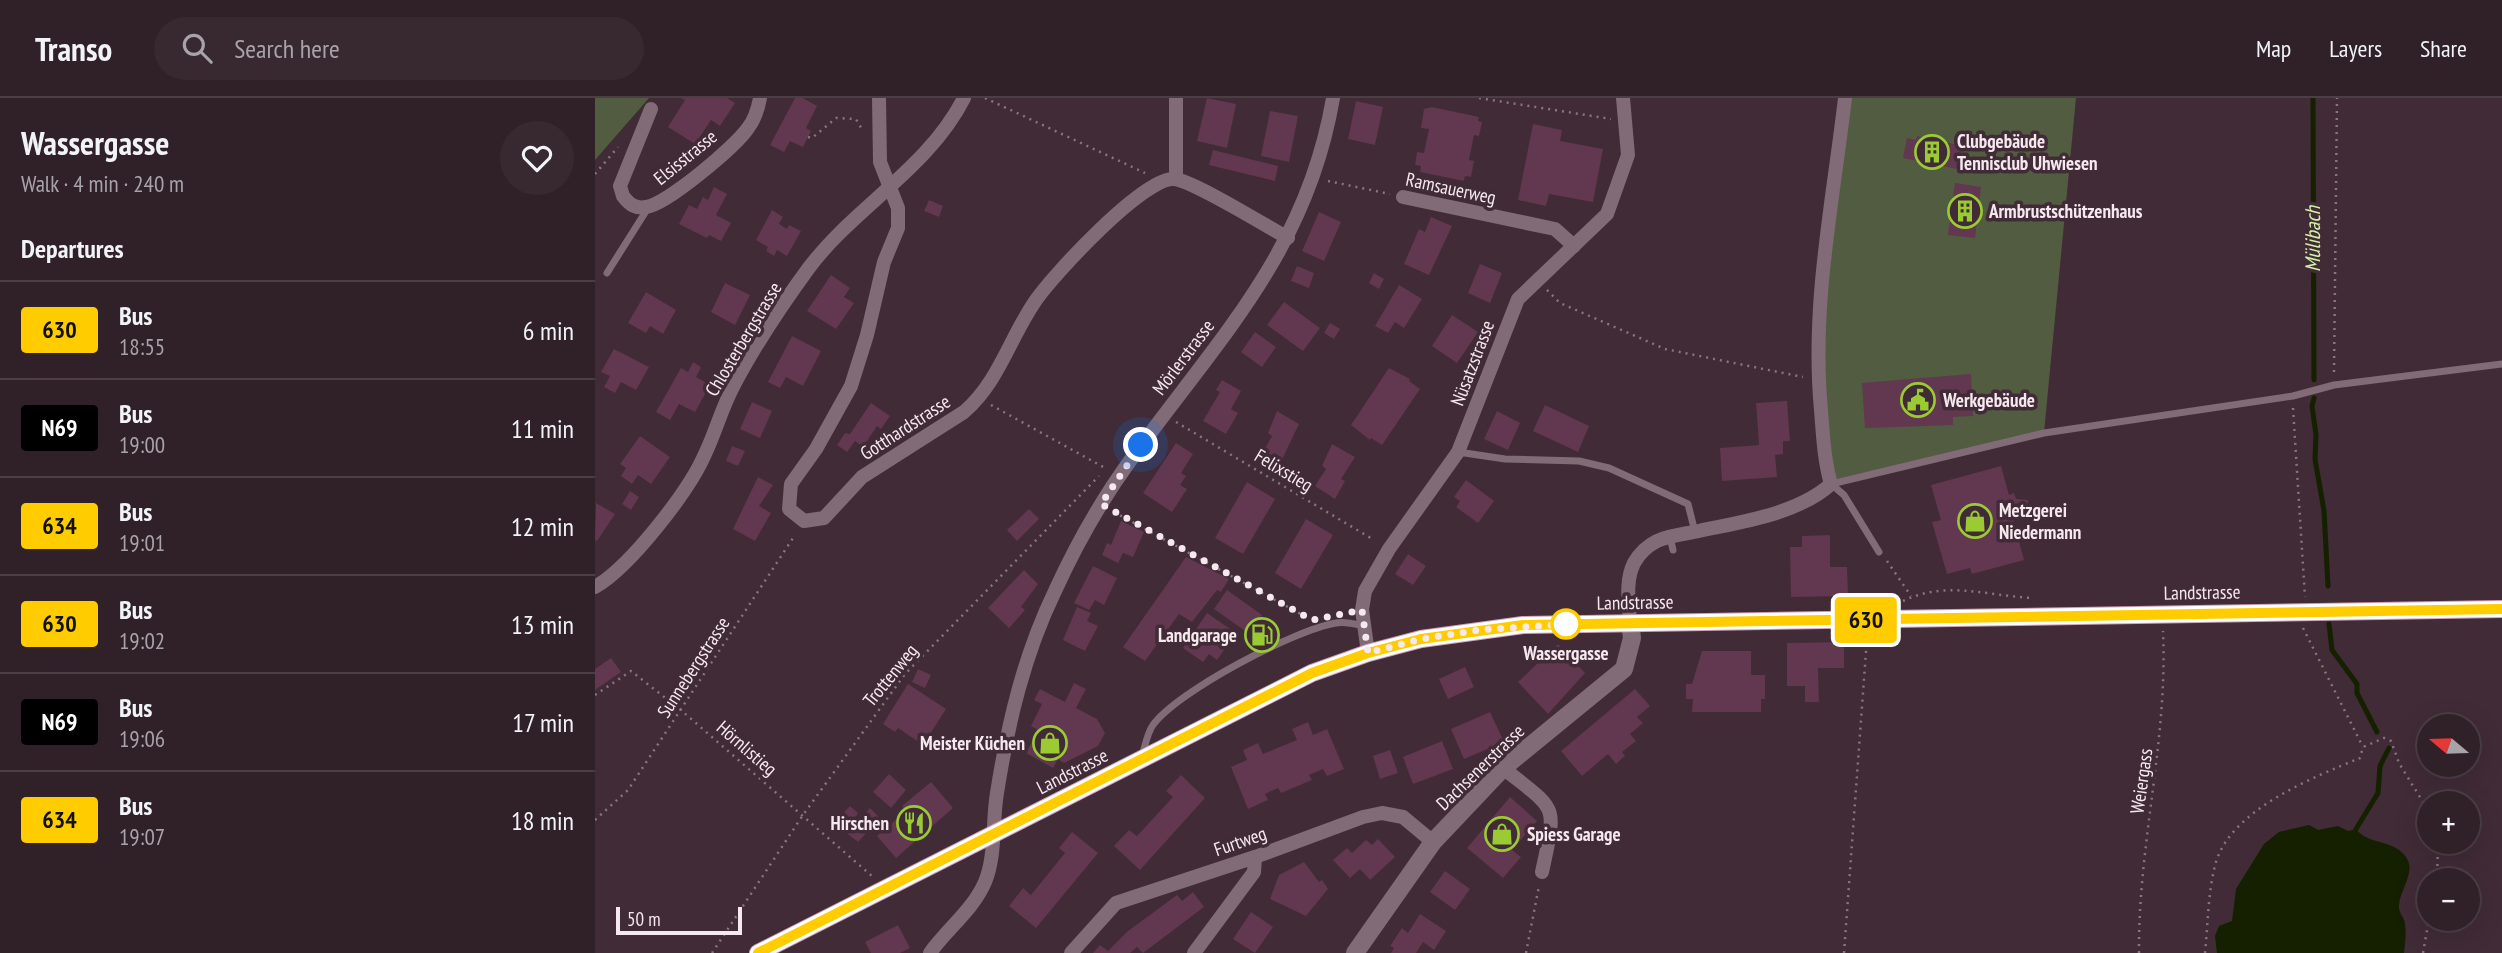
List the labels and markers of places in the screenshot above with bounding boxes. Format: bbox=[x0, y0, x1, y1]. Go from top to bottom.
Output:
place label: Clubgebäude Tennisclub Uhwiesen bbox=[1957, 129, 2098, 175]
building icon: Clubgebäude Tennisclub Uhwiesen bbox=[1913, 133, 1951, 171]
building icon: Armbrustschützenhaus bbox=[1946, 192, 1984, 230]
place label: Armbrustschützenhaus bbox=[1988, 199, 2143, 223]
public building icon: Werkgebäude bbox=[1899, 381, 1937, 419]
place label: Werkgebäude bbox=[1942, 388, 2035, 412]
place label: Metzgerei Niedermann bbox=[1999, 498, 2081, 544]
shop icon: Metzgerei Niedermann bbox=[1956, 502, 1994, 540]
marker: Wassergasse bbox=[1551, 609, 1581, 639]
fuel station icon: Landgarage bbox=[1243, 616, 1281, 654]
place label: Landgarage bbox=[1158, 623, 1237, 647]
place label: Wassergasse bbox=[1522, 641, 1609, 665]
shop icon: Meister Küchen bbox=[1031, 724, 1069, 762]
place label: Meister Küchen bbox=[920, 731, 1025, 755]
restaurant icon: Hirschen bbox=[895, 804, 933, 842]
place label: Hirschen bbox=[831, 811, 889, 835]
shop icon: Spiess Garage bbox=[1483, 815, 1521, 853]
place label: Spiess Garage bbox=[1527, 822, 1621, 846]

